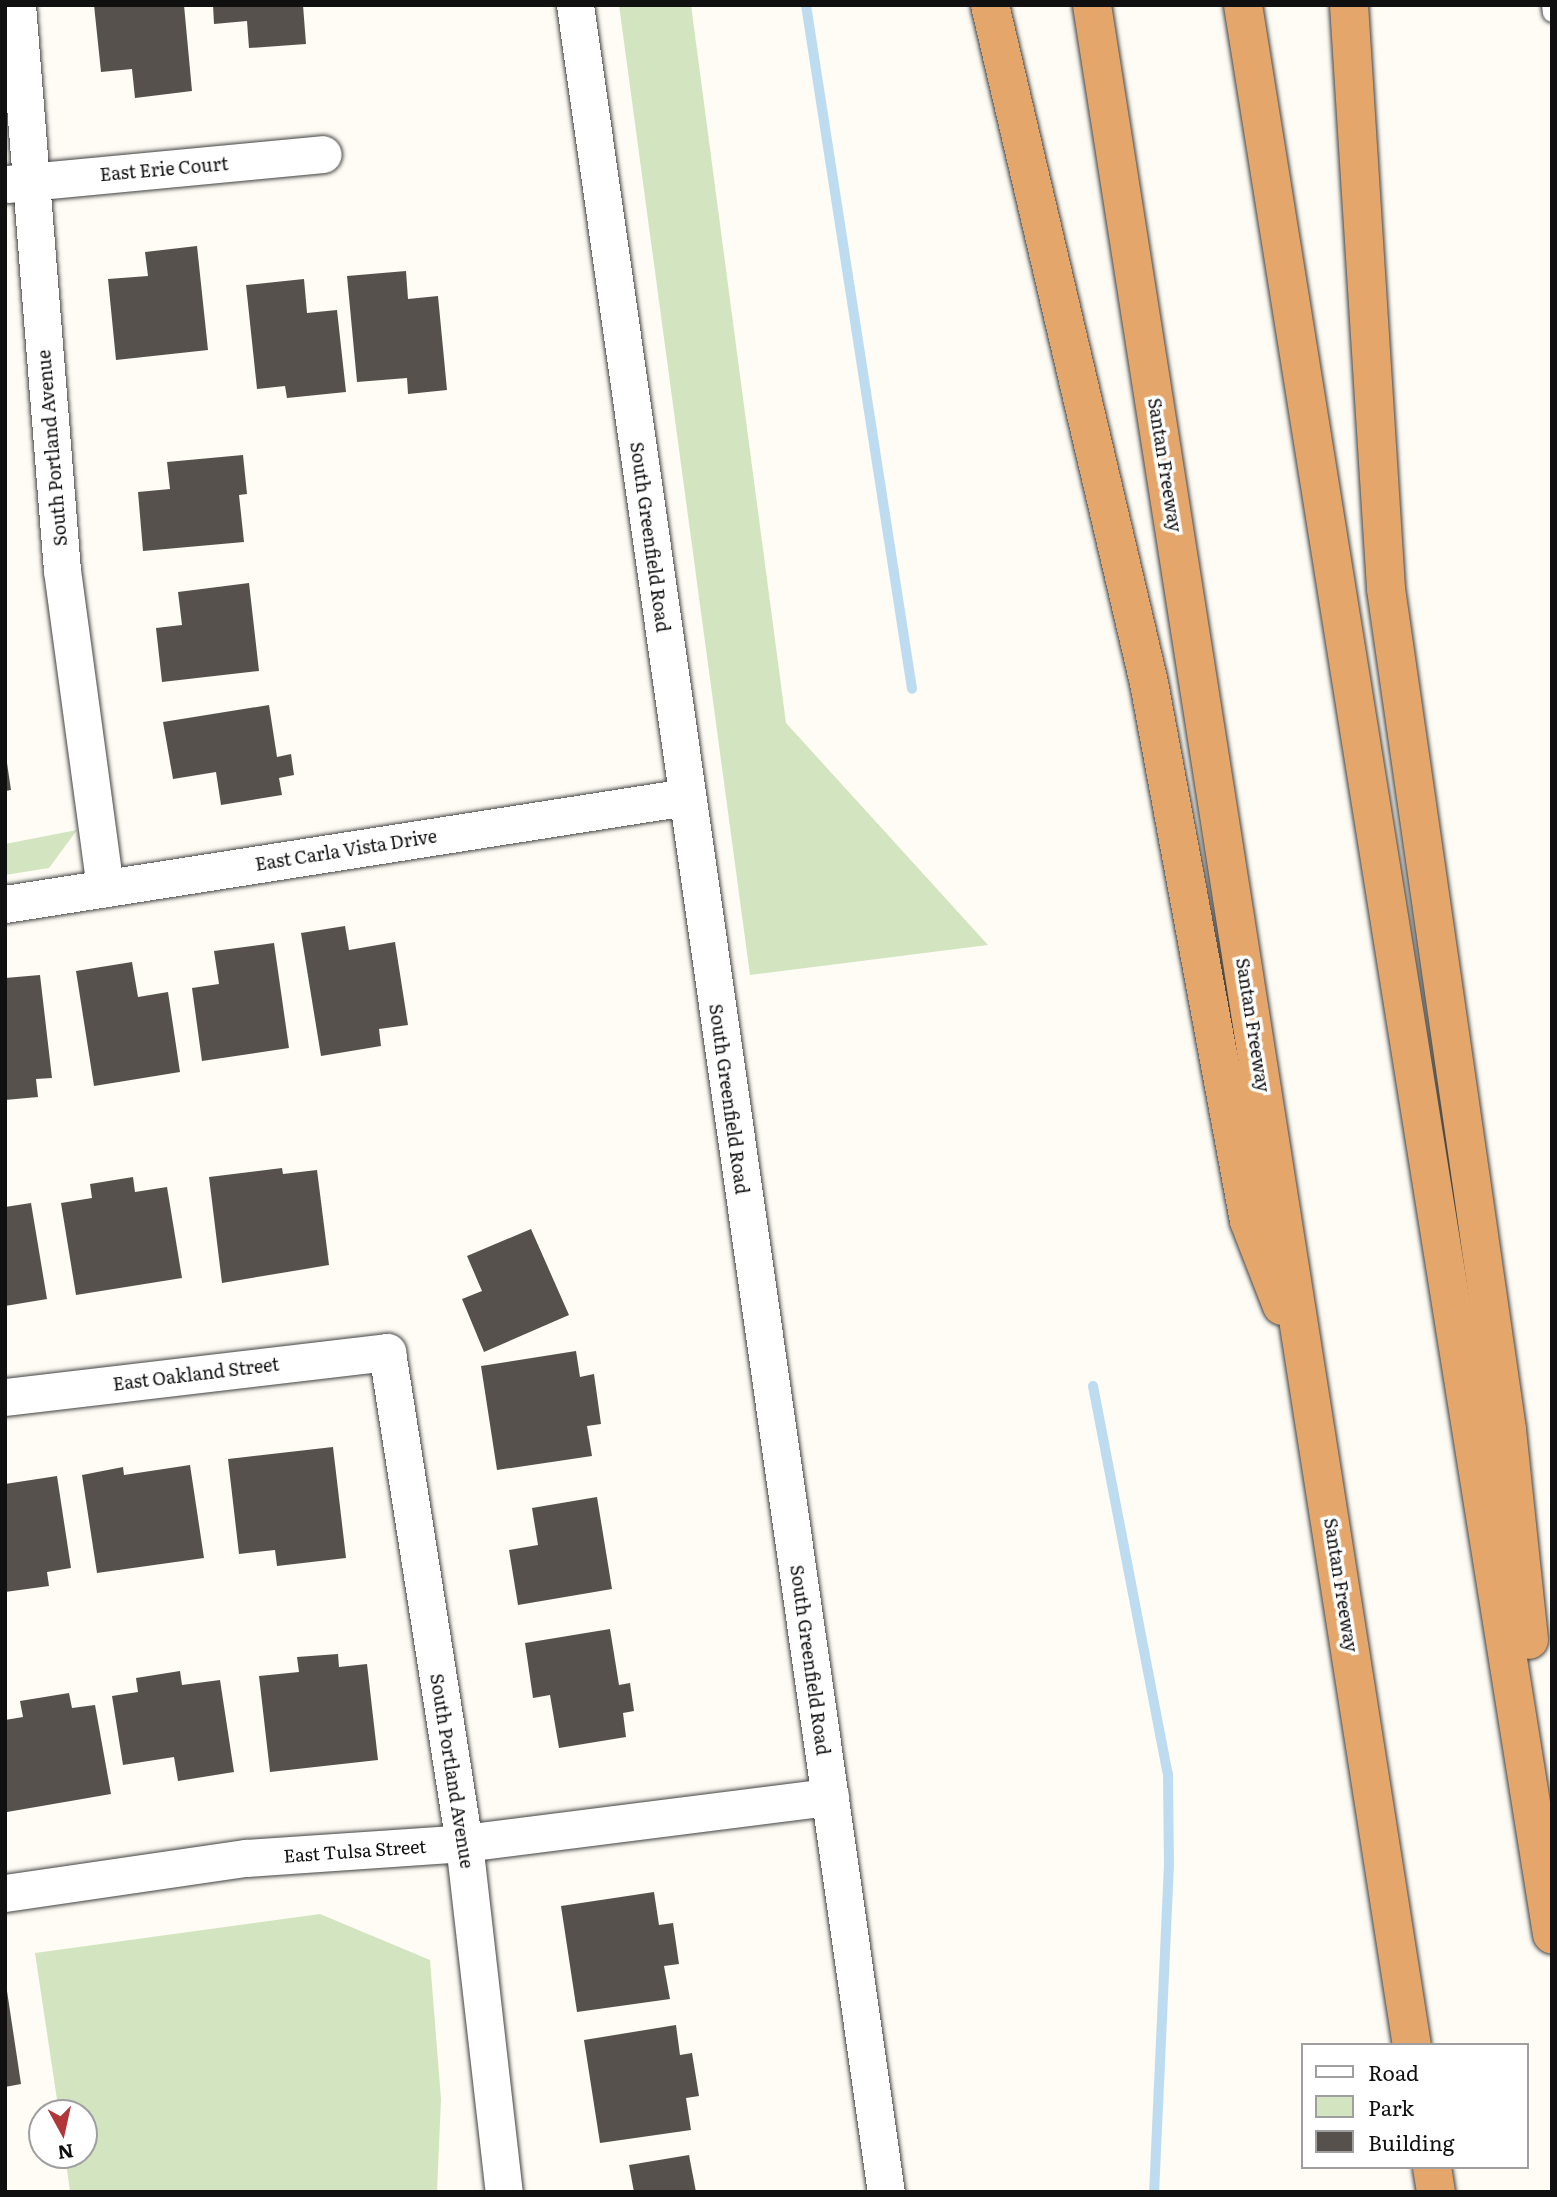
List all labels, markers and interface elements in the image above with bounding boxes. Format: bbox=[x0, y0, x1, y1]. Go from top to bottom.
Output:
street label: East Erie Court bbox=[99, 153, 229, 185]
street label: South Portland Avenue bbox=[33, 349, 71, 547]
street label: Santan Freeway bbox=[1144, 396, 1186, 534]
street label: South Greenfield Road bbox=[626, 440, 674, 634]
street label: East Carla Vista Drive bbox=[253, 825, 439, 875]
street label: Santan Freeway bbox=[1232, 956, 1274, 1094]
street label: South Greenfield Road bbox=[705, 1002, 753, 1196]
street label: East Oakland Street bbox=[111, 1353, 281, 1395]
street label: Santan Freeway bbox=[1320, 1516, 1362, 1654]
street label: South Greenfield Road bbox=[786, 1563, 834, 1757]
street label: South Portland Avenue bbox=[426, 1672, 478, 1870]
street label: East Tulsa Street bbox=[283, 1835, 427, 1867]
legend bbox=[1302, 2043, 1529, 2169]
text: Road bbox=[1368, 2056, 1419, 2087]
text: Park bbox=[1368, 2091, 1414, 2122]
north arrow bbox=[28, 2099, 98, 2169]
text: Building bbox=[1368, 2126, 1454, 2157]
text: N bbox=[56, 2138, 75, 2168]

